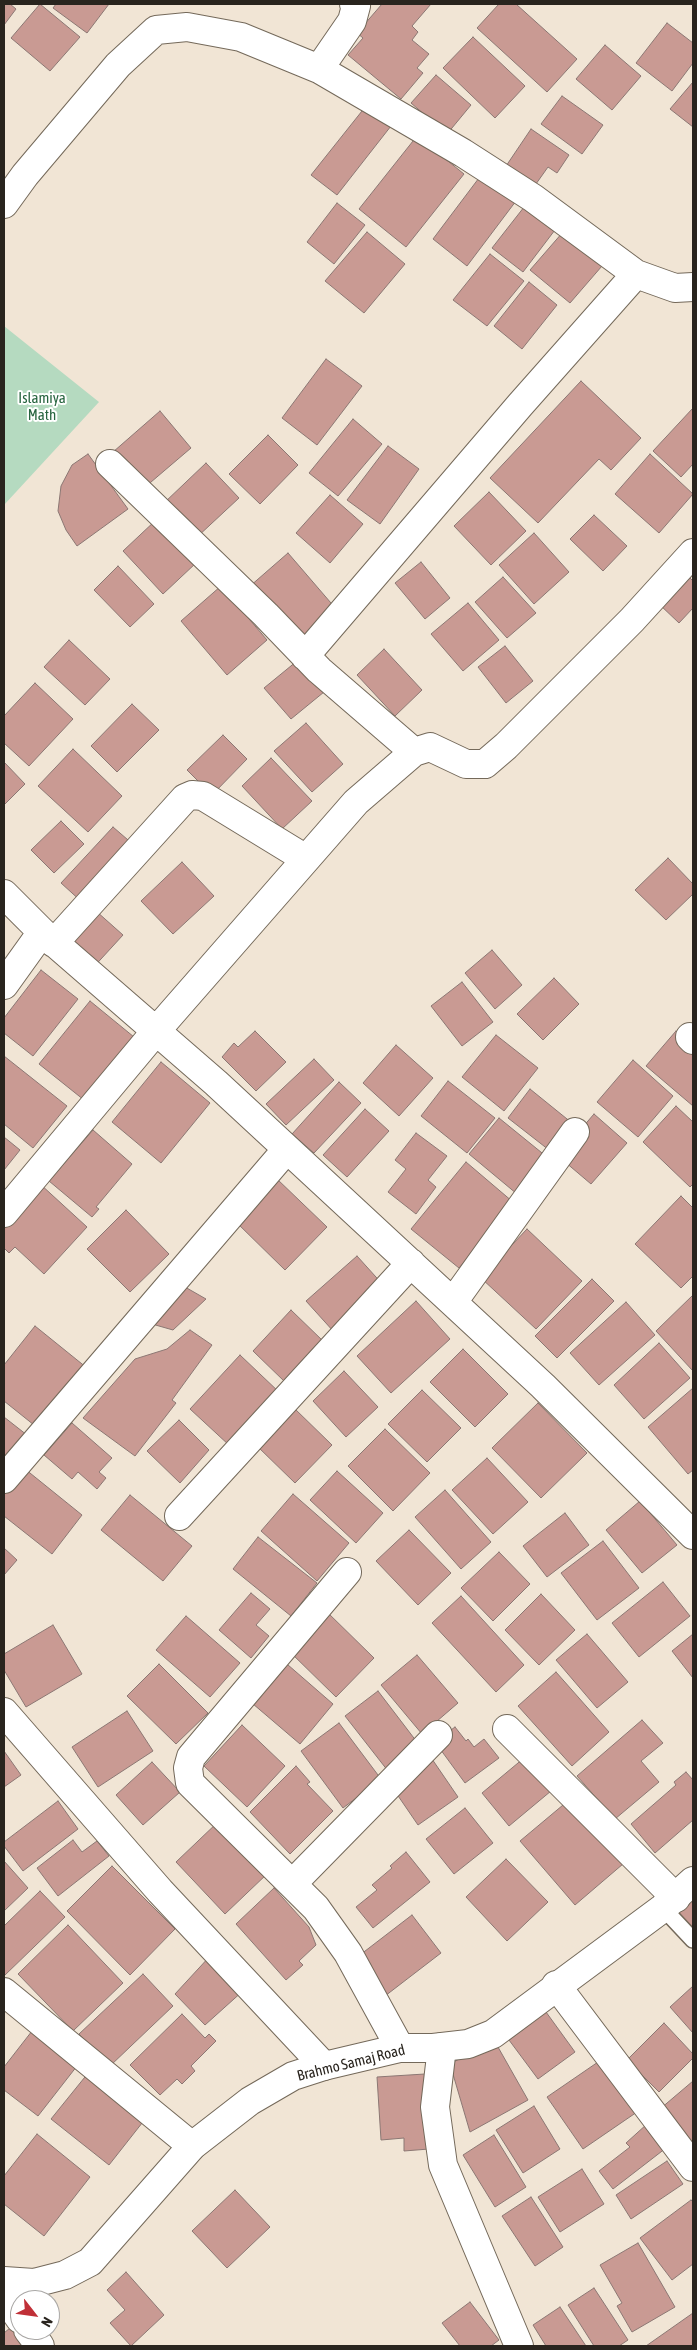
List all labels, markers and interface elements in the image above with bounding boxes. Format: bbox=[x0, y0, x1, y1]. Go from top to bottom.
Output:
park label: Islamiya Math bbox=[18, 389, 66, 424]
street label: Brahmo Samaj Road bbox=[295, 2041, 407, 2085]
north arrow bbox=[10, 2290, 60, 2340]
text: N bbox=[38, 2314, 56, 2330]

